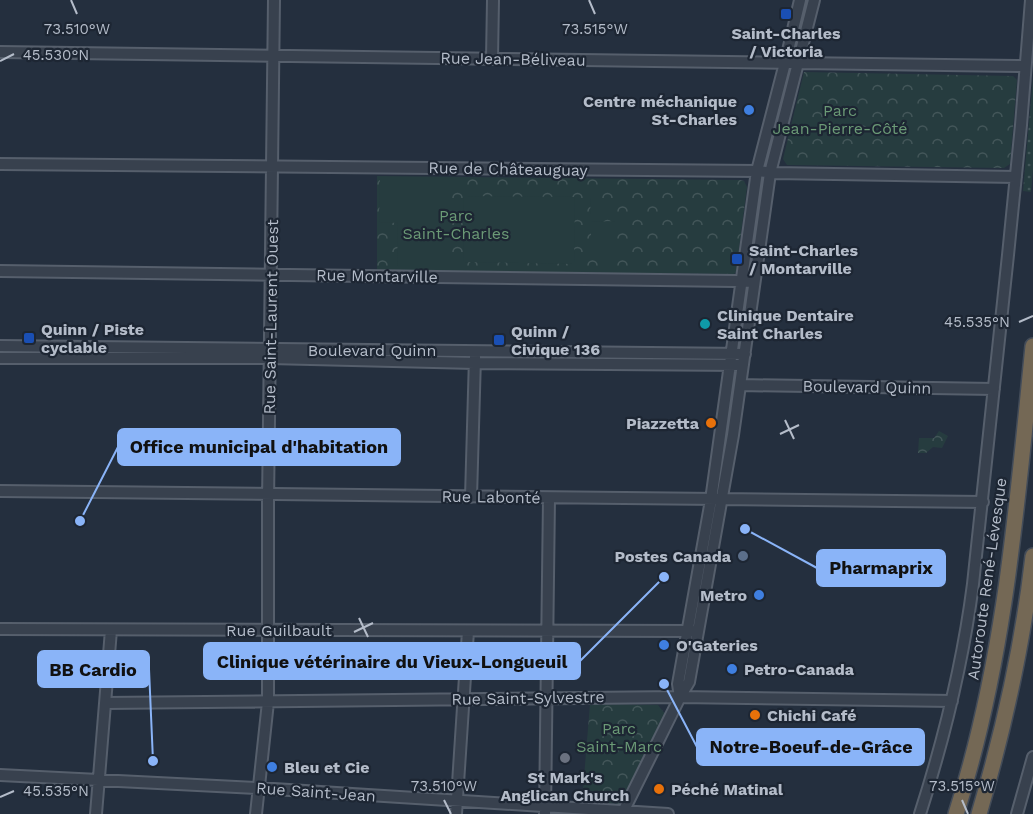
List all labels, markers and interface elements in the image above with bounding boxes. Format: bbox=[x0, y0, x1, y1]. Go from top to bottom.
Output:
marker: Saint-Charles / Victoria bbox=[779, 7, 793, 21]
text: 73.510°W bbox=[44, 20, 110, 38]
text: 73.515°W bbox=[562, 20, 628, 38]
place label: Saint-Charles / Victoria bbox=[731, 24, 841, 61]
text: 45.530°N bbox=[23, 46, 89, 64]
street label: Rue Jean-Béliveau bbox=[440, 48, 586, 70]
place label: Centre méchanique St-Charles bbox=[583, 92, 737, 129]
park label: Parc Jean-Pierre-Côté bbox=[772, 101, 908, 138]
marker: Centre méchanique St-Charles bbox=[742, 103, 756, 117]
street label: Rue de Châteauguay bbox=[428, 158, 589, 180]
park label: Parc Saint-Charles bbox=[403, 206, 509, 243]
street label: Rue Saint-Laurent Ouest bbox=[260, 219, 282, 415]
place label: Saint-Charles / Montarville bbox=[749, 241, 859, 278]
marker: Saint-Charles / Montarville bbox=[730, 252, 744, 266]
street label: Rue Montarville bbox=[316, 265, 438, 287]
place label: Clinique Dentaire Saint Charles bbox=[717, 306, 854, 343]
text: 45.535°N bbox=[944, 313, 1010, 331]
marker: Clinique Dentaire Saint Charles bbox=[698, 317, 712, 331]
place label: Quinn / Piste cyclable bbox=[41, 320, 144, 357]
place label: Quinn / Civique 136 bbox=[511, 322, 600, 359]
marker: Quinn / Piste cyclable bbox=[22, 331, 36, 345]
marker: Quinn / Civique 136 bbox=[492, 333, 506, 347]
street label: Boulevard Quinn bbox=[308, 341, 436, 360]
street label: Boulevard Quinn bbox=[803, 376, 931, 398]
place label: Piazzetta bbox=[626, 414, 700, 433]
marker: Piazzetta bbox=[704, 416, 718, 430]
callout: Office municipal d'habitation bbox=[118, 429, 400, 465]
text: Office municipal d'habitation bbox=[130, 436, 388, 457]
street label: Autoroute René-Lévesque bbox=[963, 477, 1011, 681]
street label: Rue Labonté bbox=[441, 487, 541, 507]
place label: Postes Canada bbox=[615, 547, 732, 566]
marker: Postes Canada bbox=[736, 549, 750, 563]
callout: Pharmaprix bbox=[817, 550, 945, 586]
text: Pharmaprix bbox=[829, 557, 933, 578]
place label: Metro bbox=[700, 586, 747, 605]
marker: Metro bbox=[752, 588, 766, 602]
street label: Rue Guilbault bbox=[226, 621, 332, 640]
place label: O'Gateries bbox=[676, 636, 758, 655]
marker: O'Gateries bbox=[657, 638, 671, 652]
callout: Clinique vétérinaire du Vieux-Longueuil bbox=[204, 643, 580, 679]
callout: BB Cardio bbox=[38, 651, 149, 687]
text: Clinique vétérinaire du Vieux-Longueuil bbox=[217, 651, 567, 672]
text: BB Cardio bbox=[49, 659, 137, 680]
place label: Petro-Canada bbox=[744, 660, 855, 679]
marker: Petro-Canada bbox=[725, 662, 739, 676]
street label: Rue Saint-Sylvestre bbox=[451, 687, 605, 709]
place label: Chichi Café bbox=[767, 706, 857, 725]
marker: Chichi Café bbox=[748, 708, 762, 722]
park label: Parc Saint-Marc bbox=[576, 719, 662, 756]
callout: Notre-Boeuf-de-Grâce bbox=[697, 729, 924, 765]
text: Notre-Boeuf-de-Grâce bbox=[709, 736, 913, 757]
marker: St Mark's Anglican Church bbox=[558, 751, 572, 765]
place label: Bleu et Cie bbox=[284, 758, 369, 777]
marker: Bleu et Cie bbox=[265, 760, 279, 774]
place label: St Mark's Anglican Church bbox=[501, 768, 629, 805]
text: 73.510°W bbox=[411, 777, 477, 795]
text: 73.515°W bbox=[929, 777, 995, 795]
street label: Rue Saint-Jean bbox=[255, 778, 377, 806]
place label: Péché Matinal bbox=[671, 780, 784, 799]
text: 45.535°N bbox=[23, 782, 89, 800]
marker: Péché Matinal bbox=[652, 782, 666, 796]

